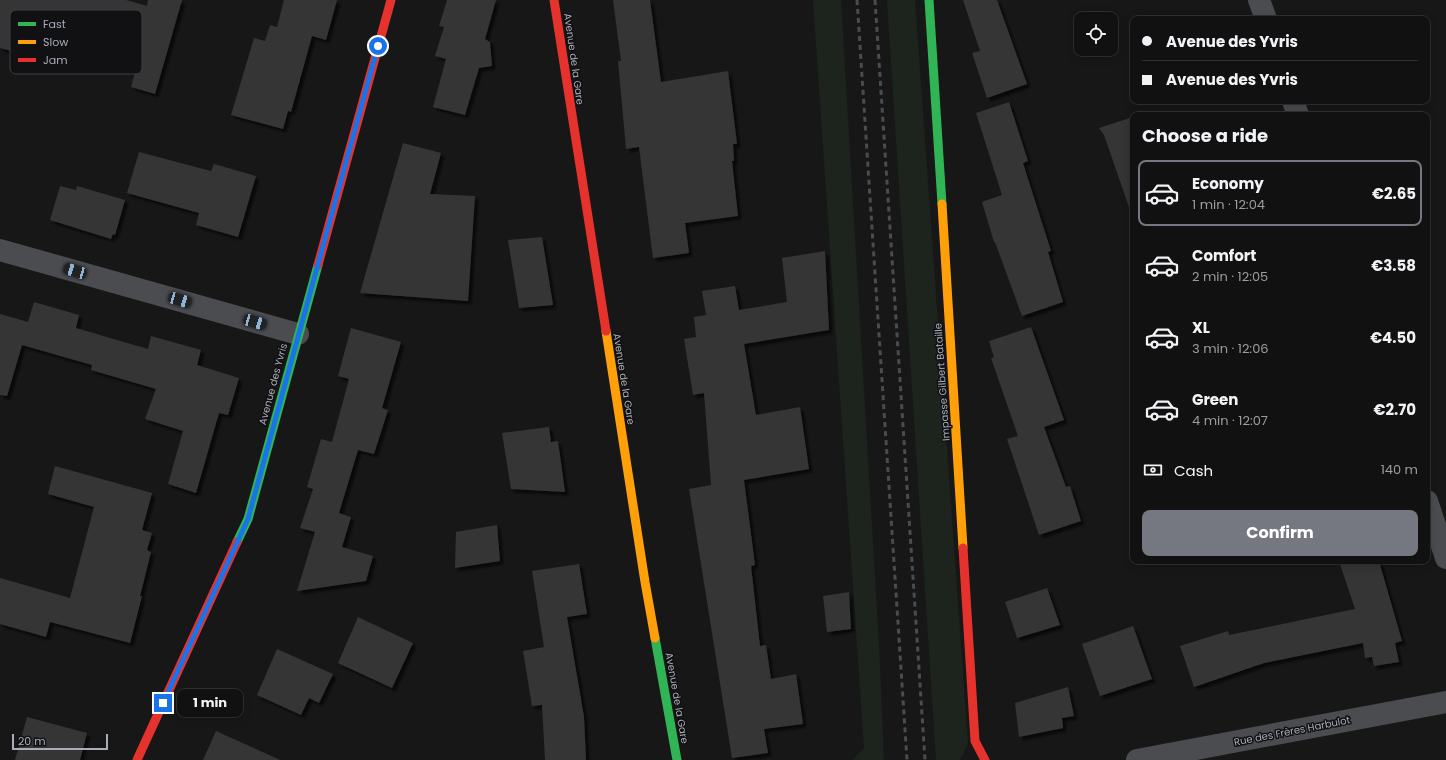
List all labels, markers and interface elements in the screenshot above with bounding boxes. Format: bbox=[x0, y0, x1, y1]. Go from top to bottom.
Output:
legend bbox=[10, 10, 142, 74]
street label: Avenue de la Gare bbox=[560, 12, 588, 106]
map controls bbox=[1074, 12, 1118, 56]
button: locate bbox=[1074, 12, 1118, 56]
text: Fast bbox=[43, 16, 66, 32]
text: Avenue des Yvris bbox=[1166, 31, 1298, 52]
text: Slow bbox=[43, 34, 68, 50]
route start bbox=[369, 37, 387, 55]
text: Jam bbox=[43, 52, 68, 68]
text: Avenue des Yvris bbox=[1166, 69, 1298, 90]
text: Choose a ride bbox=[1142, 123, 1268, 148]
text: Economy bbox=[1192, 173, 1264, 194]
icon: car bbox=[1144, 175, 1180, 211]
text: €2.65 bbox=[1372, 183, 1416, 204]
text: 1 min · 12:04 bbox=[1192, 195, 1265, 214]
text: Comfort bbox=[1192, 245, 1256, 266]
icon: car bbox=[1144, 247, 1180, 283]
text: €3.58 bbox=[1371, 255, 1416, 276]
car bbox=[62, 262, 88, 280]
text: 2 min · 12:05 bbox=[1192, 267, 1268, 286]
car bbox=[167, 291, 193, 309]
car bbox=[242, 313, 268, 331]
text: XL bbox=[1192, 317, 1210, 338]
icon: car bbox=[1144, 319, 1180, 355]
street label: Impasse Gilbert Bataille bbox=[930, 323, 954, 441]
text: €4.50 bbox=[1370, 327, 1416, 348]
street label: Avenue de la Gare bbox=[609, 332, 639, 426]
text: 3 min · 12:06 bbox=[1192, 339, 1269, 358]
street label: Avenue des Yvris bbox=[255, 342, 291, 426]
text: Green bbox=[1192, 389, 1238, 410]
icon: car bbox=[1144, 391, 1180, 427]
text: €2.70 bbox=[1373, 399, 1416, 420]
text: 4 min · 12:07 bbox=[1192, 411, 1268, 430]
icon: cash bbox=[1142, 459, 1164, 481]
text: Cash bbox=[1174, 460, 1213, 481]
text: 140 m bbox=[1381, 460, 1418, 479]
button: Confirm bbox=[1142, 510, 1418, 556]
street label: Avenue de la Gare bbox=[662, 651, 692, 745]
callout: 1 min bbox=[177, 689, 243, 717]
text: 1 min bbox=[193, 693, 227, 712]
route end bbox=[154, 694, 172, 712]
street label: Rue des Frères Harbulot bbox=[1233, 712, 1352, 750]
scale bar bbox=[12, 732, 108, 751]
text: 20 m bbox=[18, 733, 46, 749]

